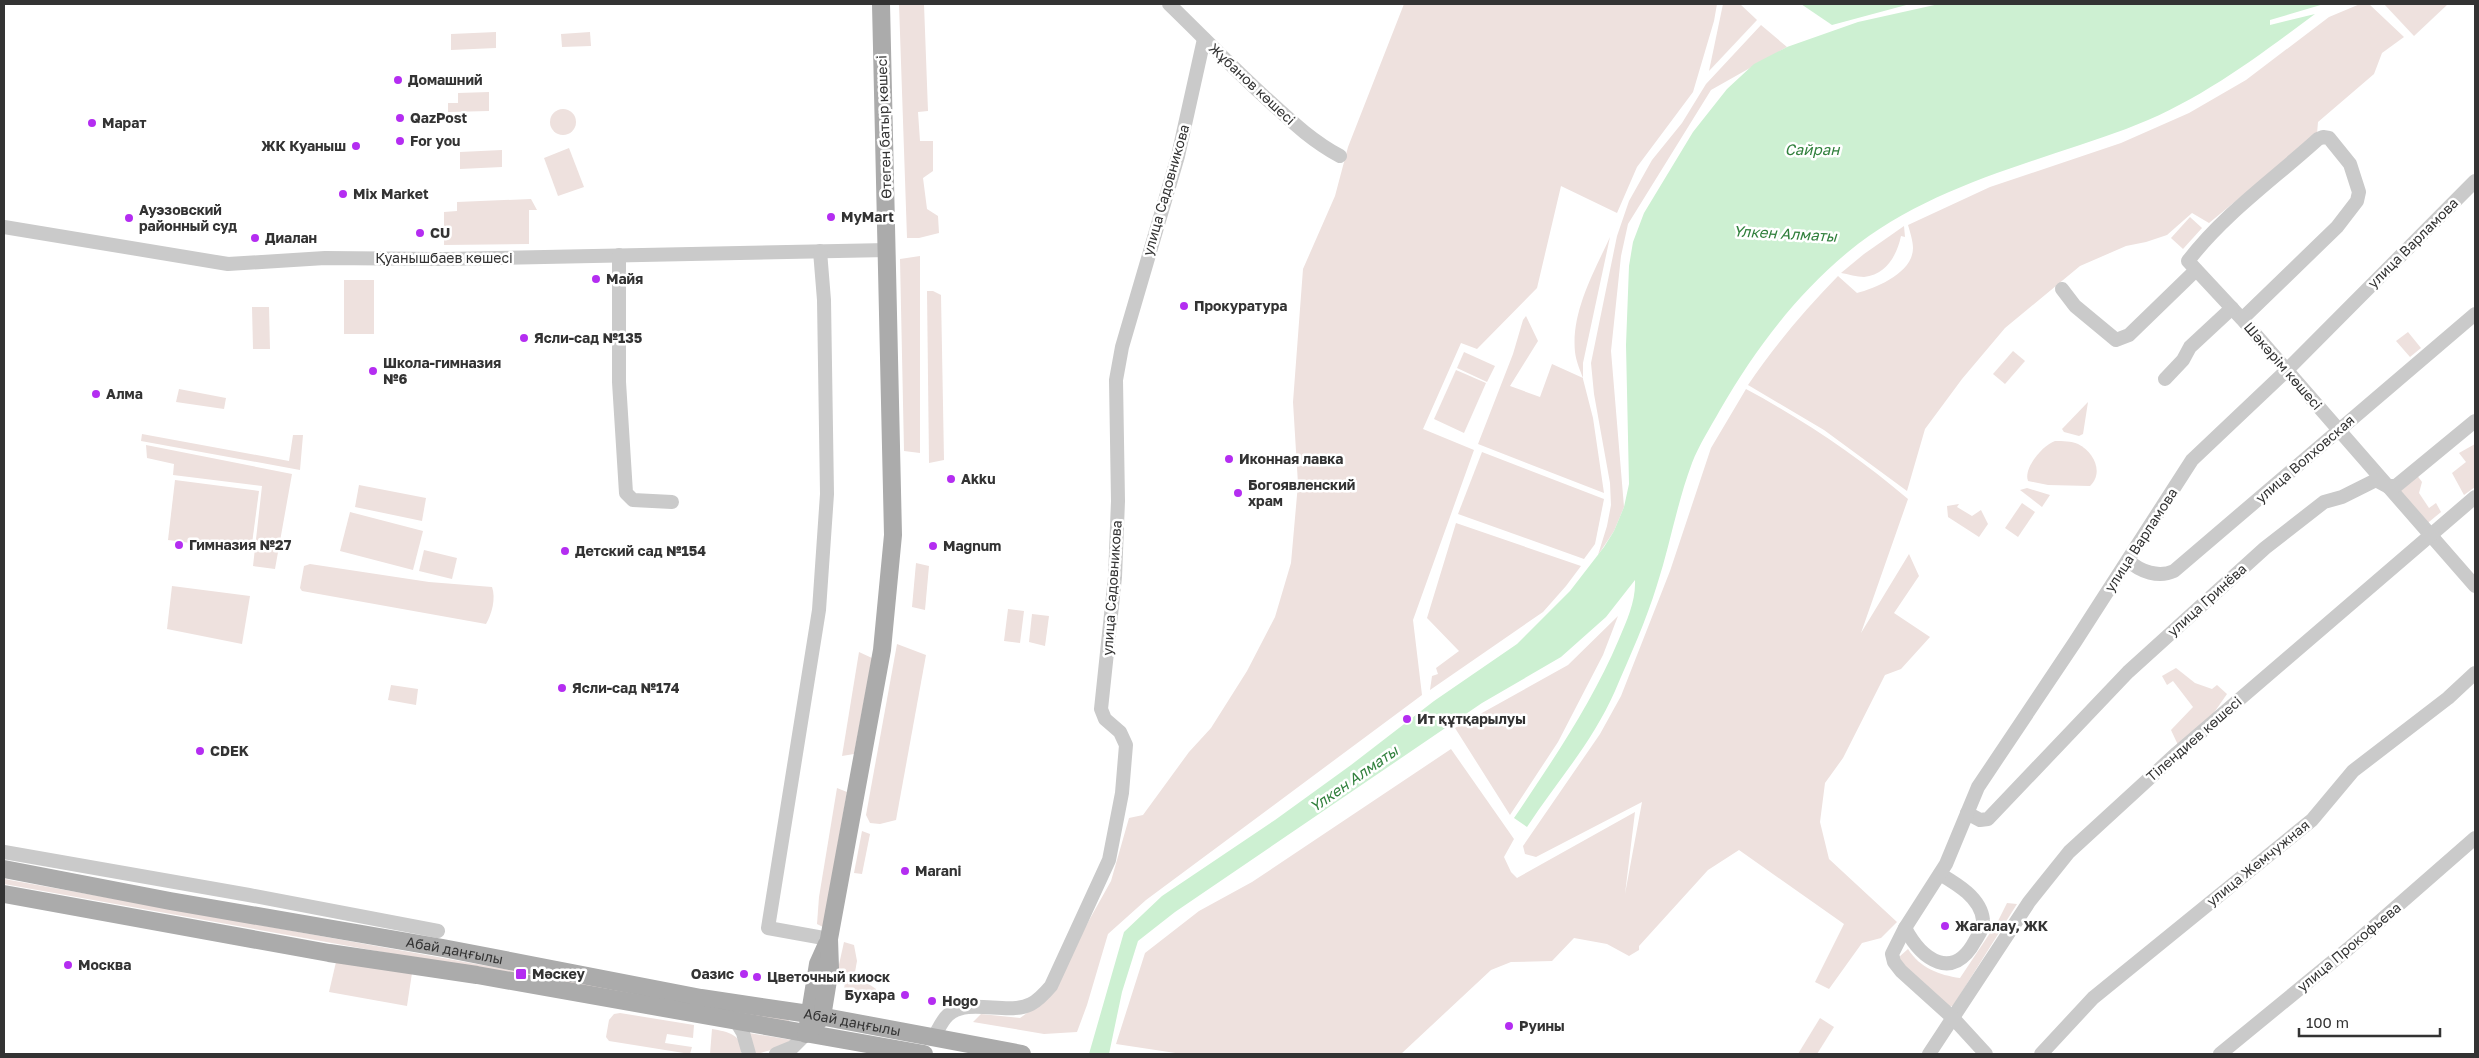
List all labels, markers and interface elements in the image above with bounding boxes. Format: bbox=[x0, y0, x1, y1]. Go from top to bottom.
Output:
street label: Жұбанов көшесі bbox=[1205, 39, 1299, 129]
street label: Өтеген батыр көшесі bbox=[872, 55, 895, 199]
place label: Домашний bbox=[408, 71, 482, 88]
marker: Домашний bbox=[392, 74, 404, 86]
place label: QazPost bbox=[410, 109, 467, 126]
marker: QazPost bbox=[394, 112, 406, 124]
place label: Марат bbox=[102, 114, 146, 131]
marker: Марат bbox=[86, 117, 98, 129]
street label: улица Садовникова bbox=[1139, 122, 1192, 257]
place label: For you bbox=[410, 132, 460, 149]
marker: For you bbox=[394, 135, 406, 147]
place label: ЖК Куаныш bbox=[261, 137, 346, 154]
marker: ЖК Куаныш bbox=[350, 140, 362, 152]
water label: Сайран bbox=[1785, 140, 1840, 158]
place label: Mix Market bbox=[353, 185, 429, 202]
marker: Mix Market bbox=[337, 188, 349, 200]
street label: улица Варламова bbox=[2364, 194, 2461, 291]
place label: Ауэзовский районный суд bbox=[139, 201, 237, 234]
place label: MyMart bbox=[841, 208, 894, 225]
marker: MyMart bbox=[825, 211, 837, 223]
marker: Ауэзовский районный суд bbox=[123, 212, 135, 224]
water label: Үлкен Алматы bbox=[1733, 221, 1838, 245]
place label: CU bbox=[430, 224, 450, 241]
marker: CU bbox=[414, 227, 426, 239]
place label: Диалан bbox=[265, 229, 317, 246]
marker: Диалан bbox=[249, 232, 261, 244]
street label: Қуанышбаев көшесі bbox=[375, 249, 513, 266]
place label: Майя bbox=[606, 270, 643, 287]
marker: Майя bbox=[590, 273, 602, 285]
place label: Прокуратура bbox=[1194, 297, 1287, 314]
marker: Прокуратура bbox=[1178, 300, 1190, 312]
street label: Шәкәрім көшесі bbox=[2241, 318, 2326, 413]
place label: Ясли-сад №135 bbox=[534, 329, 643, 346]
marker: Ясли-сад №135 bbox=[518, 332, 530, 344]
place label: Школа-гимназия №6 bbox=[383, 354, 501, 387]
marker: Школа-гимназия №6 bbox=[367, 365, 379, 377]
place label: Алма bbox=[106, 385, 143, 402]
marker: Алма bbox=[90, 388, 102, 400]
street label: улица Волховская bbox=[2252, 411, 2358, 506]
place label: Иконная лавка bbox=[1239, 450, 1343, 467]
marker: Иконная лавка bbox=[1223, 453, 1235, 465]
place label: Akku bbox=[961, 470, 996, 487]
marker: Akku bbox=[945, 473, 957, 485]
place label: Богоявленский храм bbox=[1248, 476, 1355, 509]
street label: улица Варламова bbox=[2101, 484, 2181, 595]
marker: Богоявленский храм bbox=[1232, 487, 1244, 499]
street label: улица Садовникова bbox=[1098, 520, 1125, 656]
place label: Гимназия №27 bbox=[189, 536, 292, 553]
place label: Magnum bbox=[943, 537, 1001, 554]
marker: Гимназия №27 bbox=[173, 539, 185, 551]
marker: Magnum bbox=[927, 540, 939, 552]
place label: Детский сад №154 bbox=[575, 542, 706, 559]
marker: Детский сад №154 bbox=[559, 545, 571, 557]
street label: улица Гринёва bbox=[2164, 560, 2250, 640]
place label: Ясли-сад №174 bbox=[572, 679, 680, 696]
marker: Ясли-сад №174 bbox=[556, 682, 568, 694]
street label: Тілендиев көшесі bbox=[2142, 693, 2245, 785]
place label: Ит құтқарылуы bbox=[1417, 710, 1526, 728]
marker: Ит құтқарылуы bbox=[1401, 713, 1413, 725]
water label: Үлкен Алматы bbox=[1306, 740, 1402, 815]
place label: CDEK bbox=[210, 742, 249, 759]
marker: CDEK bbox=[194, 745, 206, 757]
street label: улица Жемчужная bbox=[2203, 816, 2312, 909]
place label: Marani bbox=[915, 862, 961, 879]
marker: Marani bbox=[899, 865, 911, 877]
street label: улица Прокофьева bbox=[2293, 898, 2404, 995]
place label: Жагалау, ЖК bbox=[1955, 917, 2049, 934]
marker: Жагалау, ЖК bbox=[1939, 920, 1951, 932]
street label: Абай даңғылы bbox=[405, 933, 505, 967]
place label: Москва bbox=[78, 956, 131, 973]
marker: Москва bbox=[62, 959, 74, 971]
place label: Мәскеу bbox=[532, 965, 586, 982]
place label: Оазис bbox=[691, 965, 734, 982]
marker: Мәскеу bbox=[514, 967, 528, 981]
marker: Оазис bbox=[738, 968, 750, 980]
place label: Цветочный киоск bbox=[767, 968, 890, 985]
marker: Цветочный киоск bbox=[751, 971, 763, 983]
place label: Бухара bbox=[844, 986, 895, 1003]
marker: Бухара bbox=[899, 989, 911, 1001]
place label: Hogo bbox=[942, 992, 978, 1009]
marker: Hogo bbox=[926, 995, 938, 1007]
street label: Абай даңғылы bbox=[803, 1004, 902, 1039]
scale bar bbox=[2299, 1006, 2440, 1038]
text: 100 m bbox=[2306, 1013, 2349, 1031]
place label: Руины bbox=[1519, 1017, 1565, 1034]
marker: Руины bbox=[1503, 1020, 1515, 1032]

